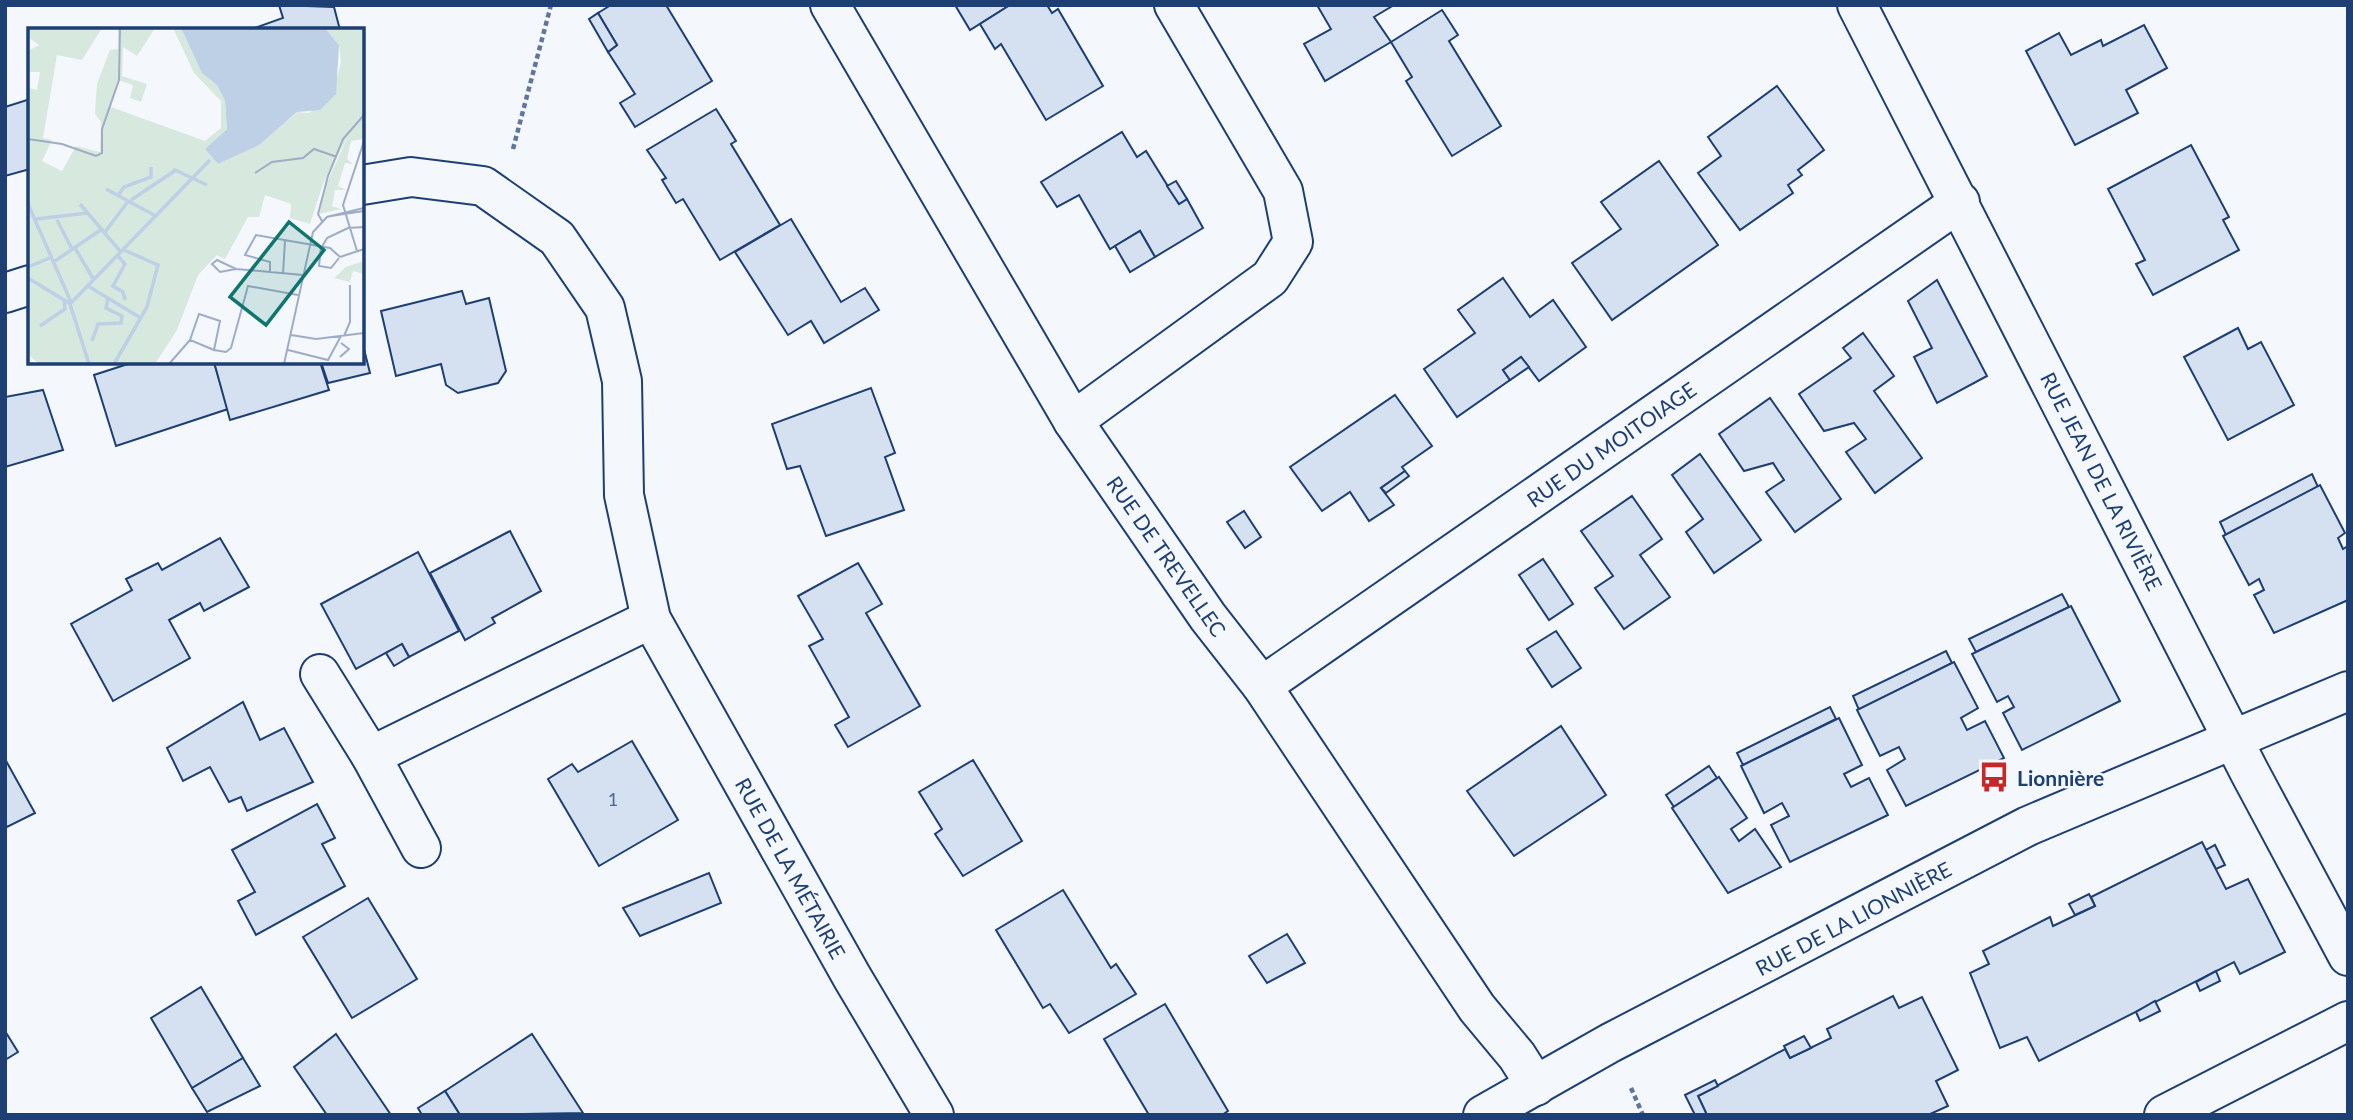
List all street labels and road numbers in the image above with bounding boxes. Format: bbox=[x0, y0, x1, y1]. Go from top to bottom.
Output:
street label: RUE JEAN DE LA RIVIÈRE bbox=[2036, 368, 2168, 594]
street label: RUE DU MOITOIAGE bbox=[1522, 376, 1700, 512]
street label: RUE DE TREVELLEC bbox=[1102, 471, 1232, 641]
street label: RUE DE LA MÉTAIRIE bbox=[731, 773, 851, 963]
street label: RUE DE LA LIONNIÈRE bbox=[1751, 856, 1955, 980]

